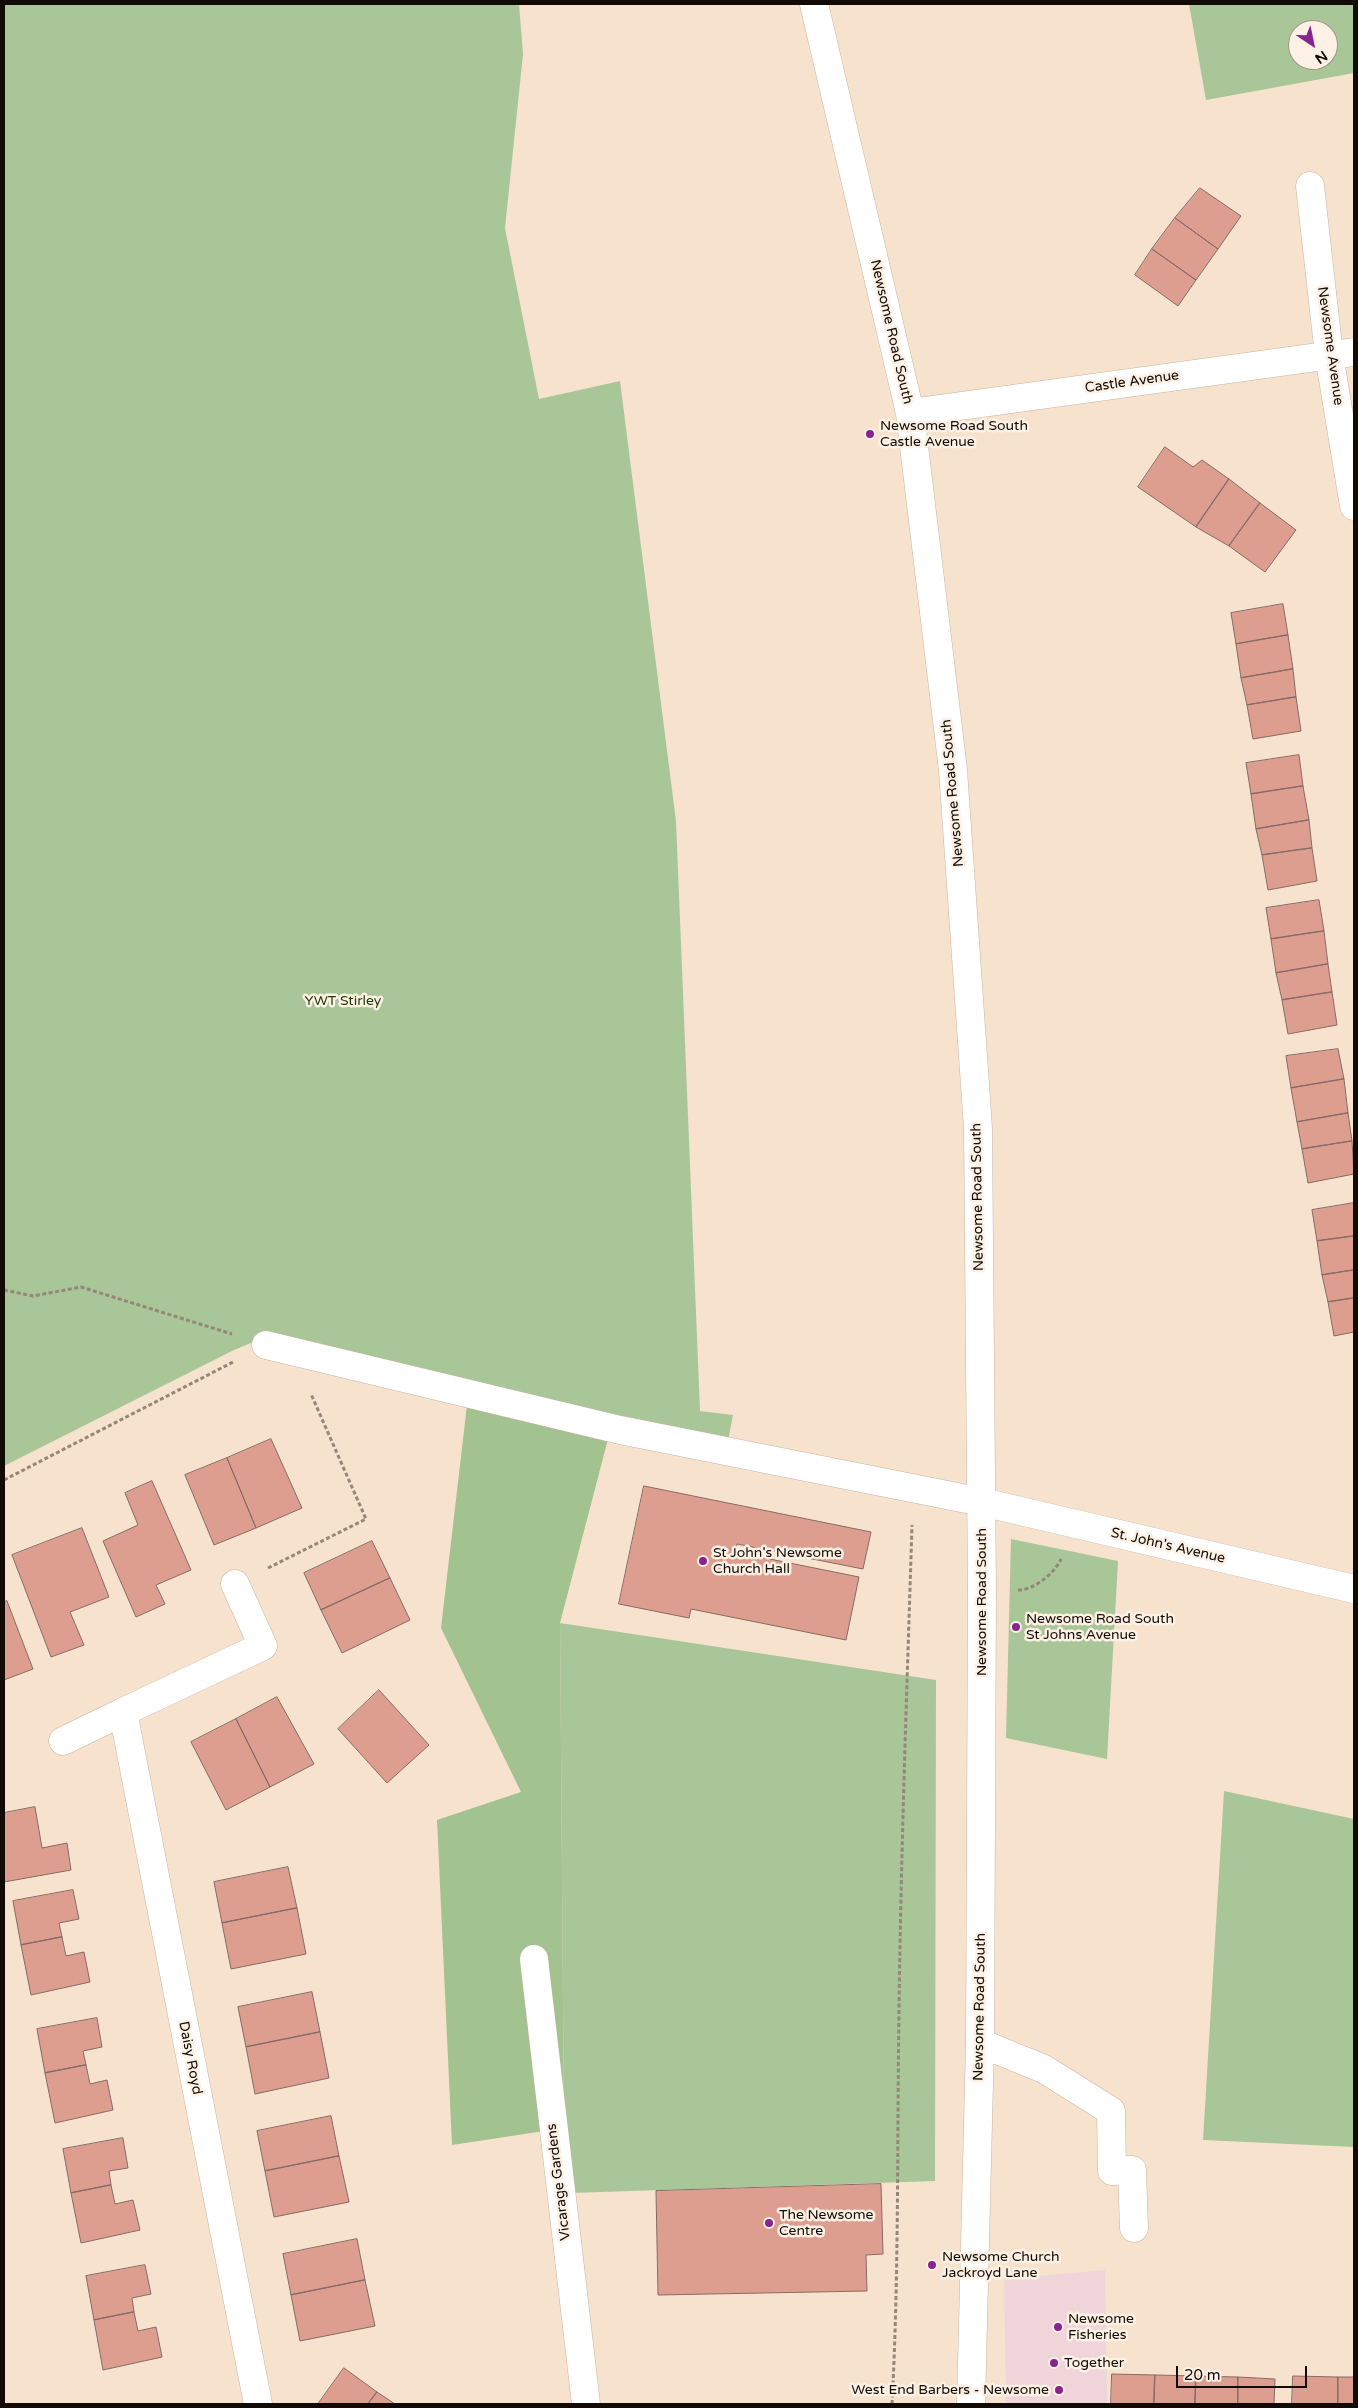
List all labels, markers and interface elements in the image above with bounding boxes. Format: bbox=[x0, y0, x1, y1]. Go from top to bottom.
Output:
north arrow bbox=[1288, 20, 1338, 70]
text: N bbox=[1312, 47, 1331, 67]
street label: Newsome Road South bbox=[866, 258, 916, 406]
street label: Newsome Avenue bbox=[1313, 286, 1347, 406]
street label: Castle Avenue bbox=[1084, 367, 1180, 397]
place label: Newsome Road South Castle Avenue bbox=[880, 418, 1028, 451]
marker: Newsome Road South Castle Avenue bbox=[864, 428, 876, 440]
street label: Newsome Road South bbox=[938, 719, 968, 867]
park label: YWT Stirley bbox=[305, 993, 381, 1009]
street label: Newsome Road South bbox=[968, 1123, 988, 1271]
street label: St. John's Avenue bbox=[1109, 1525, 1227, 1567]
street label: Newsome Road South bbox=[974, 1528, 990, 1676]
place label: St John's Newsome Church Hall bbox=[713, 1545, 842, 1578]
marker: St John's Newsome Church Hall bbox=[697, 1555, 709, 1567]
place label: Newsome Road South St Johns Avenue bbox=[1026, 1611, 1174, 1644]
marker: Newsome Road South St Johns Avenue bbox=[1010, 1621, 1022, 1633]
street label: Newsome Road South bbox=[970, 1933, 990, 2081]
street label: Daisy Royd bbox=[175, 2020, 205, 2096]
street label: Vicarage Gardens bbox=[543, 2123, 575, 2241]
place label: The Newsome Centre bbox=[779, 2207, 874, 2240]
marker: The Newsome Centre bbox=[763, 2217, 775, 2229]
place label: Newsome Church Jackroyd Lane bbox=[942, 2249, 1060, 2282]
marker: Newsome Church Jackroyd Lane bbox=[926, 2259, 938, 2271]
place label: Newsome Fisheries bbox=[1068, 2311, 1134, 2344]
marker: Newsome Fisheries bbox=[1052, 2321, 1064, 2333]
place label: Together bbox=[1064, 2355, 1124, 2371]
scale bar bbox=[1178, 2356, 1309, 2388]
marker: Together bbox=[1048, 2357, 1060, 2369]
text: 20 m bbox=[1184, 2366, 1221, 2384]
place label: West End Barbers - Newsome bbox=[851, 2382, 1049, 2398]
marker: West End Barbers - Newsome bbox=[1053, 2384, 1065, 2396]

